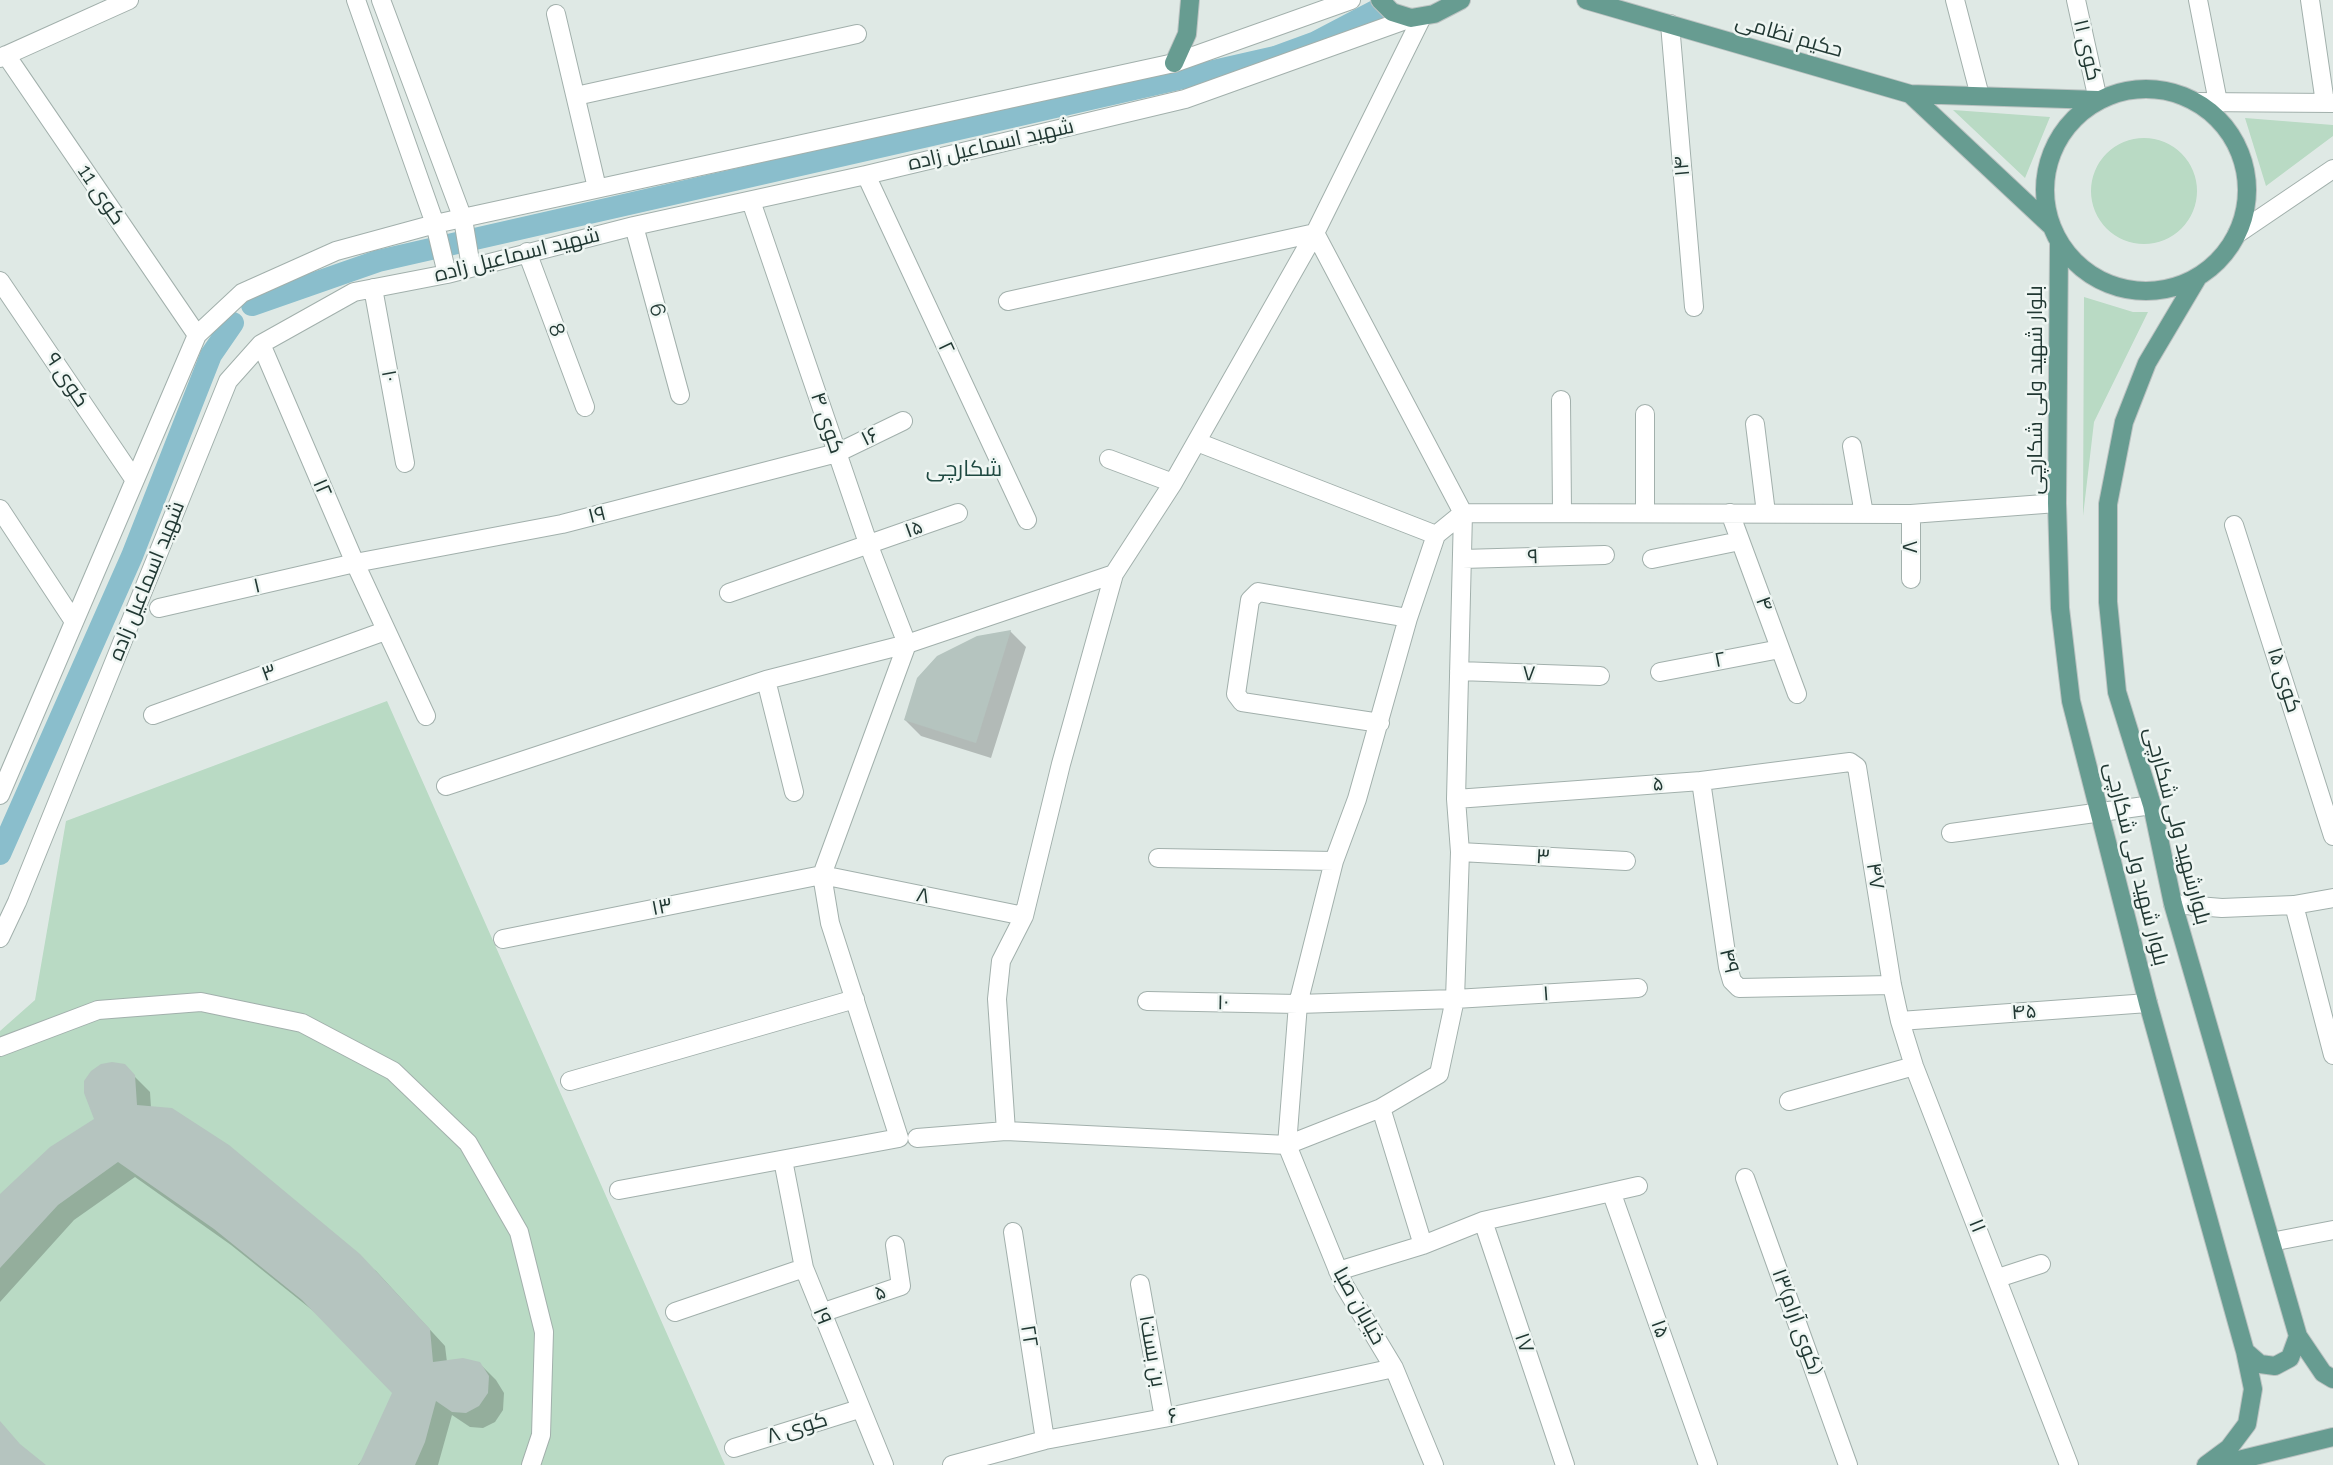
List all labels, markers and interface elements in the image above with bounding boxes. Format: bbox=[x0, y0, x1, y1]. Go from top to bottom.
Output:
street label: حکیم نظامی bbox=[1732, 9, 1846, 63]
street label: کوی ۱۱ bbox=[2068, 17, 2106, 83]
street label: شهید اسماعیل زاده bbox=[906, 114, 1076, 176]
street label: ۱۴ bbox=[1669, 155, 1695, 177]
street label: کوی 11 bbox=[72, 160, 130, 230]
street label: شهید اسماعیل زاده bbox=[432, 222, 602, 288]
street label: بلوار شهید ولی شکارچی bbox=[2023, 286, 2049, 494]
street label: 6 bbox=[643, 301, 671, 319]
street label: 8 bbox=[542, 320, 570, 340]
street label: ۲ bbox=[932, 338, 960, 358]
street label: کوی ۹ bbox=[40, 348, 94, 412]
street label: ۱۰ bbox=[376, 368, 402, 384]
street label: کوی ۴ bbox=[805, 389, 849, 457]
street label: ۱۶ bbox=[857, 422, 883, 452]
district label: شکارچی bbox=[926, 456, 1002, 482]
street label: ۱۲ bbox=[307, 475, 337, 501]
street label: شهید اسماعیل زاده bbox=[104, 498, 190, 664]
street label: ۱۹ bbox=[586, 501, 608, 529]
street label: ۱۵ bbox=[901, 514, 927, 544]
street label: ۸ bbox=[1898, 540, 1924, 554]
street label: ۹ bbox=[1527, 544, 1539, 570]
street label: ۱ bbox=[251, 573, 263, 599]
street label: ۴ bbox=[1750, 593, 1778, 615]
street label: کوی ۱۵ bbox=[2262, 644, 2306, 716]
street label: ۲ bbox=[1712, 647, 1728, 673]
street label: ۳ bbox=[258, 659, 280, 687]
street label: ۷ bbox=[1522, 661, 1536, 687]
street label: بلوارشهید ولی شکارچی bbox=[2138, 724, 2216, 928]
street label: بلوار شهید ولی شکارچی bbox=[2098, 760, 2174, 968]
street label: ۵ bbox=[1651, 771, 1665, 797]
street label: ۳ bbox=[1535, 844, 1551, 870]
street label: ۴۷ bbox=[1860, 861, 1890, 891]
street label: ۸ bbox=[914, 882, 932, 910]
street label: ۱۳ bbox=[649, 893, 675, 921]
street label: ۴۹ bbox=[1714, 946, 1744, 976]
street label: ۱ bbox=[1542, 981, 1550, 1007]
street label: ۱۰ bbox=[1217, 990, 1229, 1016]
street label: ۴۵ bbox=[2010, 999, 2038, 1025]
street label: ۱۱ bbox=[1963, 1215, 1991, 1237]
street label: خیابان صبا bbox=[1327, 1263, 1391, 1349]
street label: ۱۳(کوی آرام) bbox=[1766, 1265, 1828, 1379]
street label: ۵ bbox=[870, 1279, 890, 1307]
street label: ۱۹ bbox=[807, 1303, 837, 1329]
street label: بن بست۱ bbox=[1133, 1313, 1171, 1389]
street label: ۱۵ bbox=[1645, 1316, 1675, 1342]
street label: ۲۲ bbox=[1015, 1323, 1043, 1349]
street label: ۱۷ bbox=[1509, 1330, 1539, 1356]
street label: ۶ bbox=[1165, 1403, 1181, 1429]
street label: کوی ۸ bbox=[763, 1407, 831, 1449]

